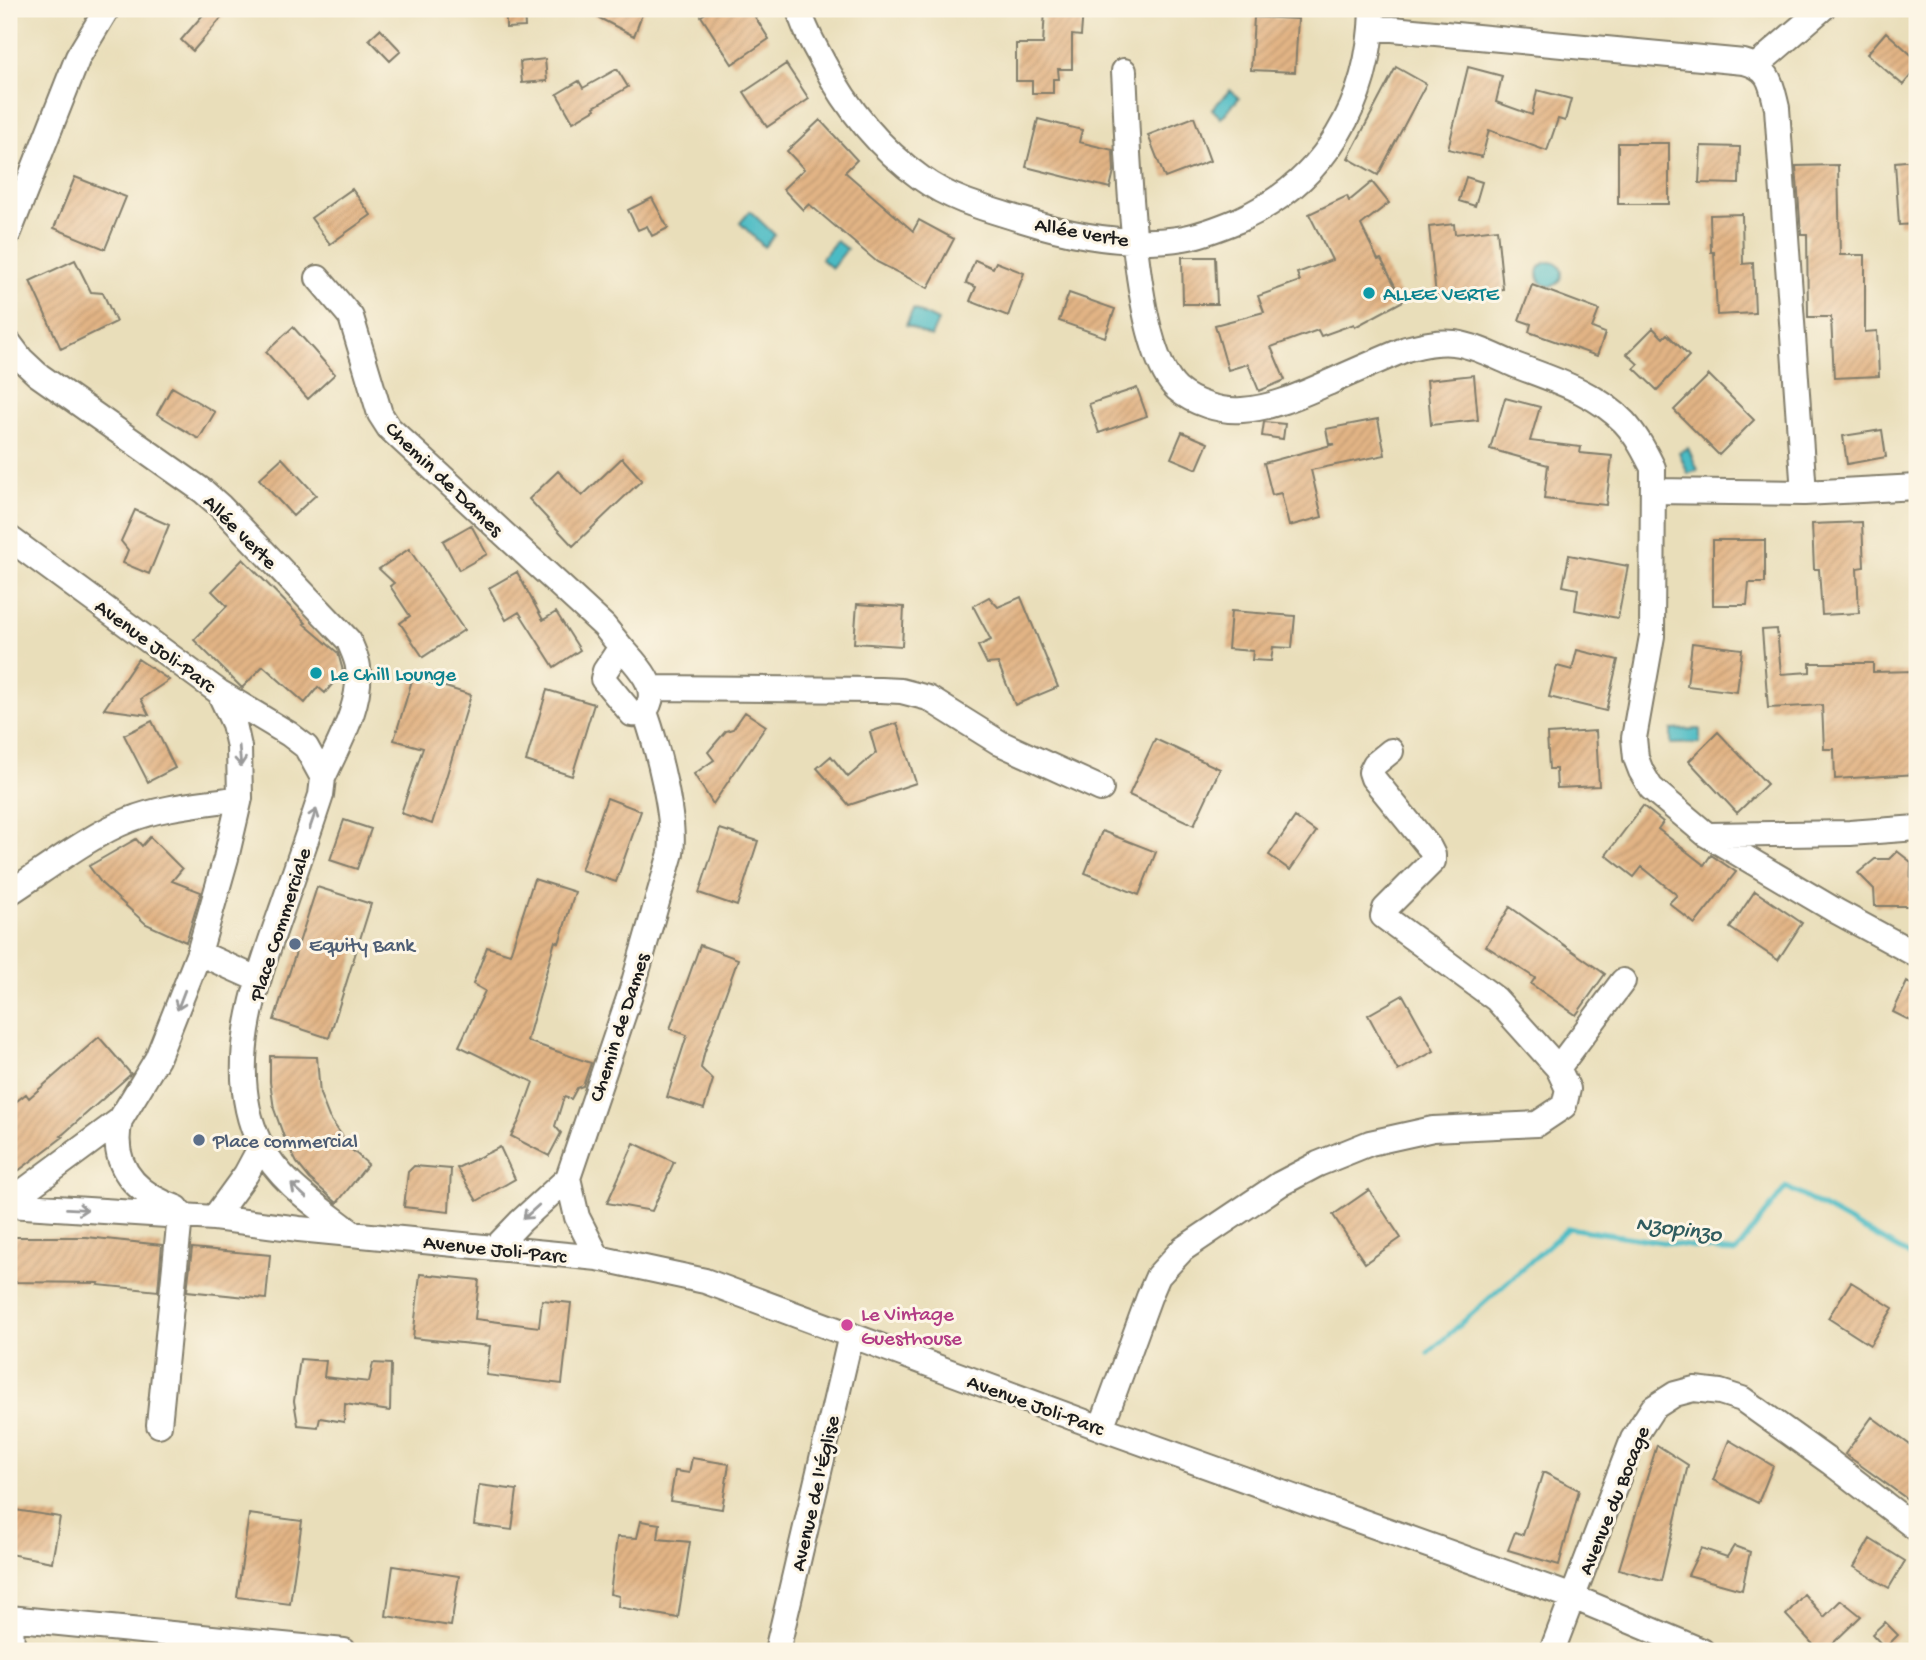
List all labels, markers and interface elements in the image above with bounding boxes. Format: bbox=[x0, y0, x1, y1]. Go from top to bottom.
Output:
street label: Allée verte bbox=[1032, 214, 1132, 255]
place label: ALLEE VERTE bbox=[1383, 284, 1500, 309]
marker: ALLEE VERTE bbox=[1361, 285, 1377, 301]
street label: Chemin de Dames bbox=[378, 418, 508, 544]
street label: Allée verte bbox=[196, 491, 282, 577]
street label: Avenue Joli-Parc bbox=[88, 595, 220, 701]
place label: Le Chill Lounge bbox=[330, 664, 457, 689]
marker: Le Chill Lounge bbox=[308, 665, 324, 681]
one-way arrow bbox=[234, 744, 247, 767]
one-way arrow bbox=[308, 809, 320, 831]
street label: Place Commerciale bbox=[245, 844, 319, 1006]
place label: Equity Bank bbox=[309, 935, 417, 960]
marker: Equity Bank bbox=[287, 936, 303, 952]
street label: Chemin de Dames bbox=[586, 949, 658, 1106]
one-way arrow bbox=[174, 988, 187, 1010]
place label: Place commercial bbox=[212, 1131, 358, 1156]
marker: Place commercial bbox=[191, 1132, 207, 1148]
one-way arrow bbox=[290, 1183, 308, 1199]
one-way arrow bbox=[65, 1203, 88, 1216]
one-way arrow bbox=[522, 1204, 540, 1220]
water label: Nzopinzo bbox=[1634, 1211, 1724, 1250]
street label: Avenue Joli-Parc bbox=[422, 1232, 568, 1272]
place label: Le Vintage Guesthouse bbox=[861, 1304, 963, 1353]
marker: Le Vintage Guesthouse bbox=[839, 1317, 855, 1333]
street label: Avenue Joli-Parc bbox=[963, 1371, 1107, 1444]
street label: Avenue de l'Église bbox=[787, 1412, 848, 1574]
street label: Avenue du Bocage bbox=[1575, 1422, 1658, 1579]

